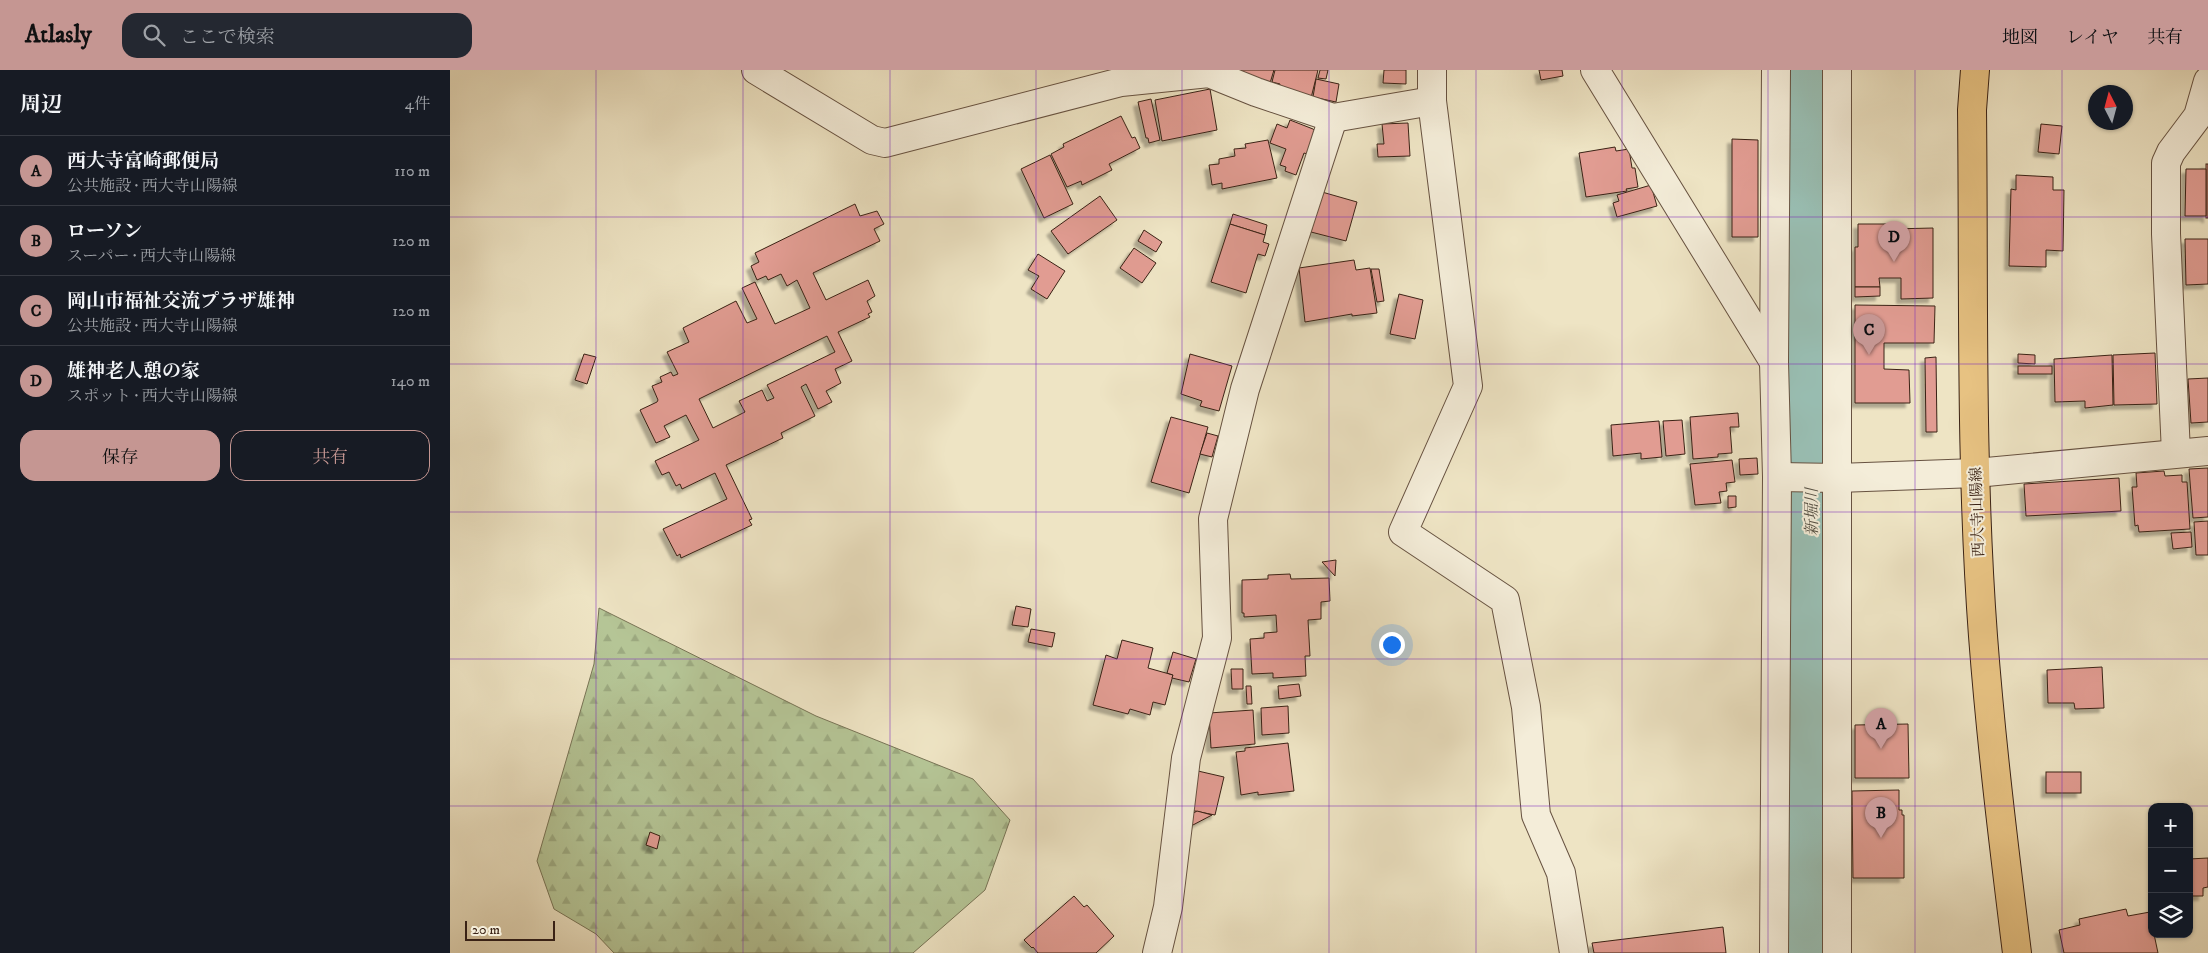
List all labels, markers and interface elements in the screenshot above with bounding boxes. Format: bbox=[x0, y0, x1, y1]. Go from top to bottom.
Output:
search box bbox=[122, 13, 472, 58]
text: Atlasly bbox=[25, 20, 92, 50]
icon: search bbox=[140, 21, 168, 49]
text: ここで検索 bbox=[180, 26, 275, 49]
text: 地図 bbox=[2002, 27, 2038, 49]
text: レイヤ bbox=[2066, 27, 2119, 49]
text: 共有 bbox=[2147, 27, 2183, 49]
north arrow bbox=[2088, 85, 2133, 130]
text: 周辺 bbox=[20, 92, 62, 118]
text: 4件 bbox=[405, 94, 430, 114]
text: 西大寺富崎郵便局 bbox=[67, 150, 219, 173]
text: A bbox=[31, 161, 41, 181]
text: 110 m bbox=[394, 161, 430, 181]
text: 公共施設 · 西大寺山陽線 bbox=[67, 176, 238, 196]
text: ローソン bbox=[67, 220, 142, 243]
pin: D bbox=[1878, 221, 1910, 262]
text: B bbox=[31, 231, 41, 251]
text: 120 m bbox=[392, 231, 430, 251]
text: スーパー · 西大寺山陽線 bbox=[67, 246, 236, 266]
text: 岡山市福祉交流プラザ雄神 bbox=[67, 290, 295, 313]
text: C bbox=[31, 301, 41, 321]
text: 120 m bbox=[392, 301, 430, 321]
pin: C bbox=[1853, 314, 1885, 355]
text: 公共施設 · 西大寺山陽線 bbox=[67, 316, 238, 336]
text: 雄神老人憩の家 bbox=[67, 360, 200, 383]
text: D bbox=[30, 371, 42, 391]
text: 140 m bbox=[391, 371, 430, 391]
text: スポット · 西大寺山陽線 bbox=[67, 386, 238, 406]
button: 保存 bbox=[20, 430, 220, 481]
button: 共有 bbox=[230, 430, 430, 481]
street label: 西大寺山陽線 bbox=[1966, 467, 1989, 557]
water label: 新堀川 bbox=[1802, 486, 1822, 536]
your location bbox=[1379, 632, 1405, 658]
pin: A bbox=[1865, 708, 1897, 749]
pin: B bbox=[1865, 797, 1897, 838]
map controls bbox=[2148, 803, 2193, 938]
button: + bbox=[2148, 803, 2193, 848]
button: − bbox=[2148, 848, 2193, 893]
button: layers bbox=[2148, 893, 2193, 938]
scale bar bbox=[465, 918, 555, 941]
text: 20 m bbox=[472, 921, 500, 939]

